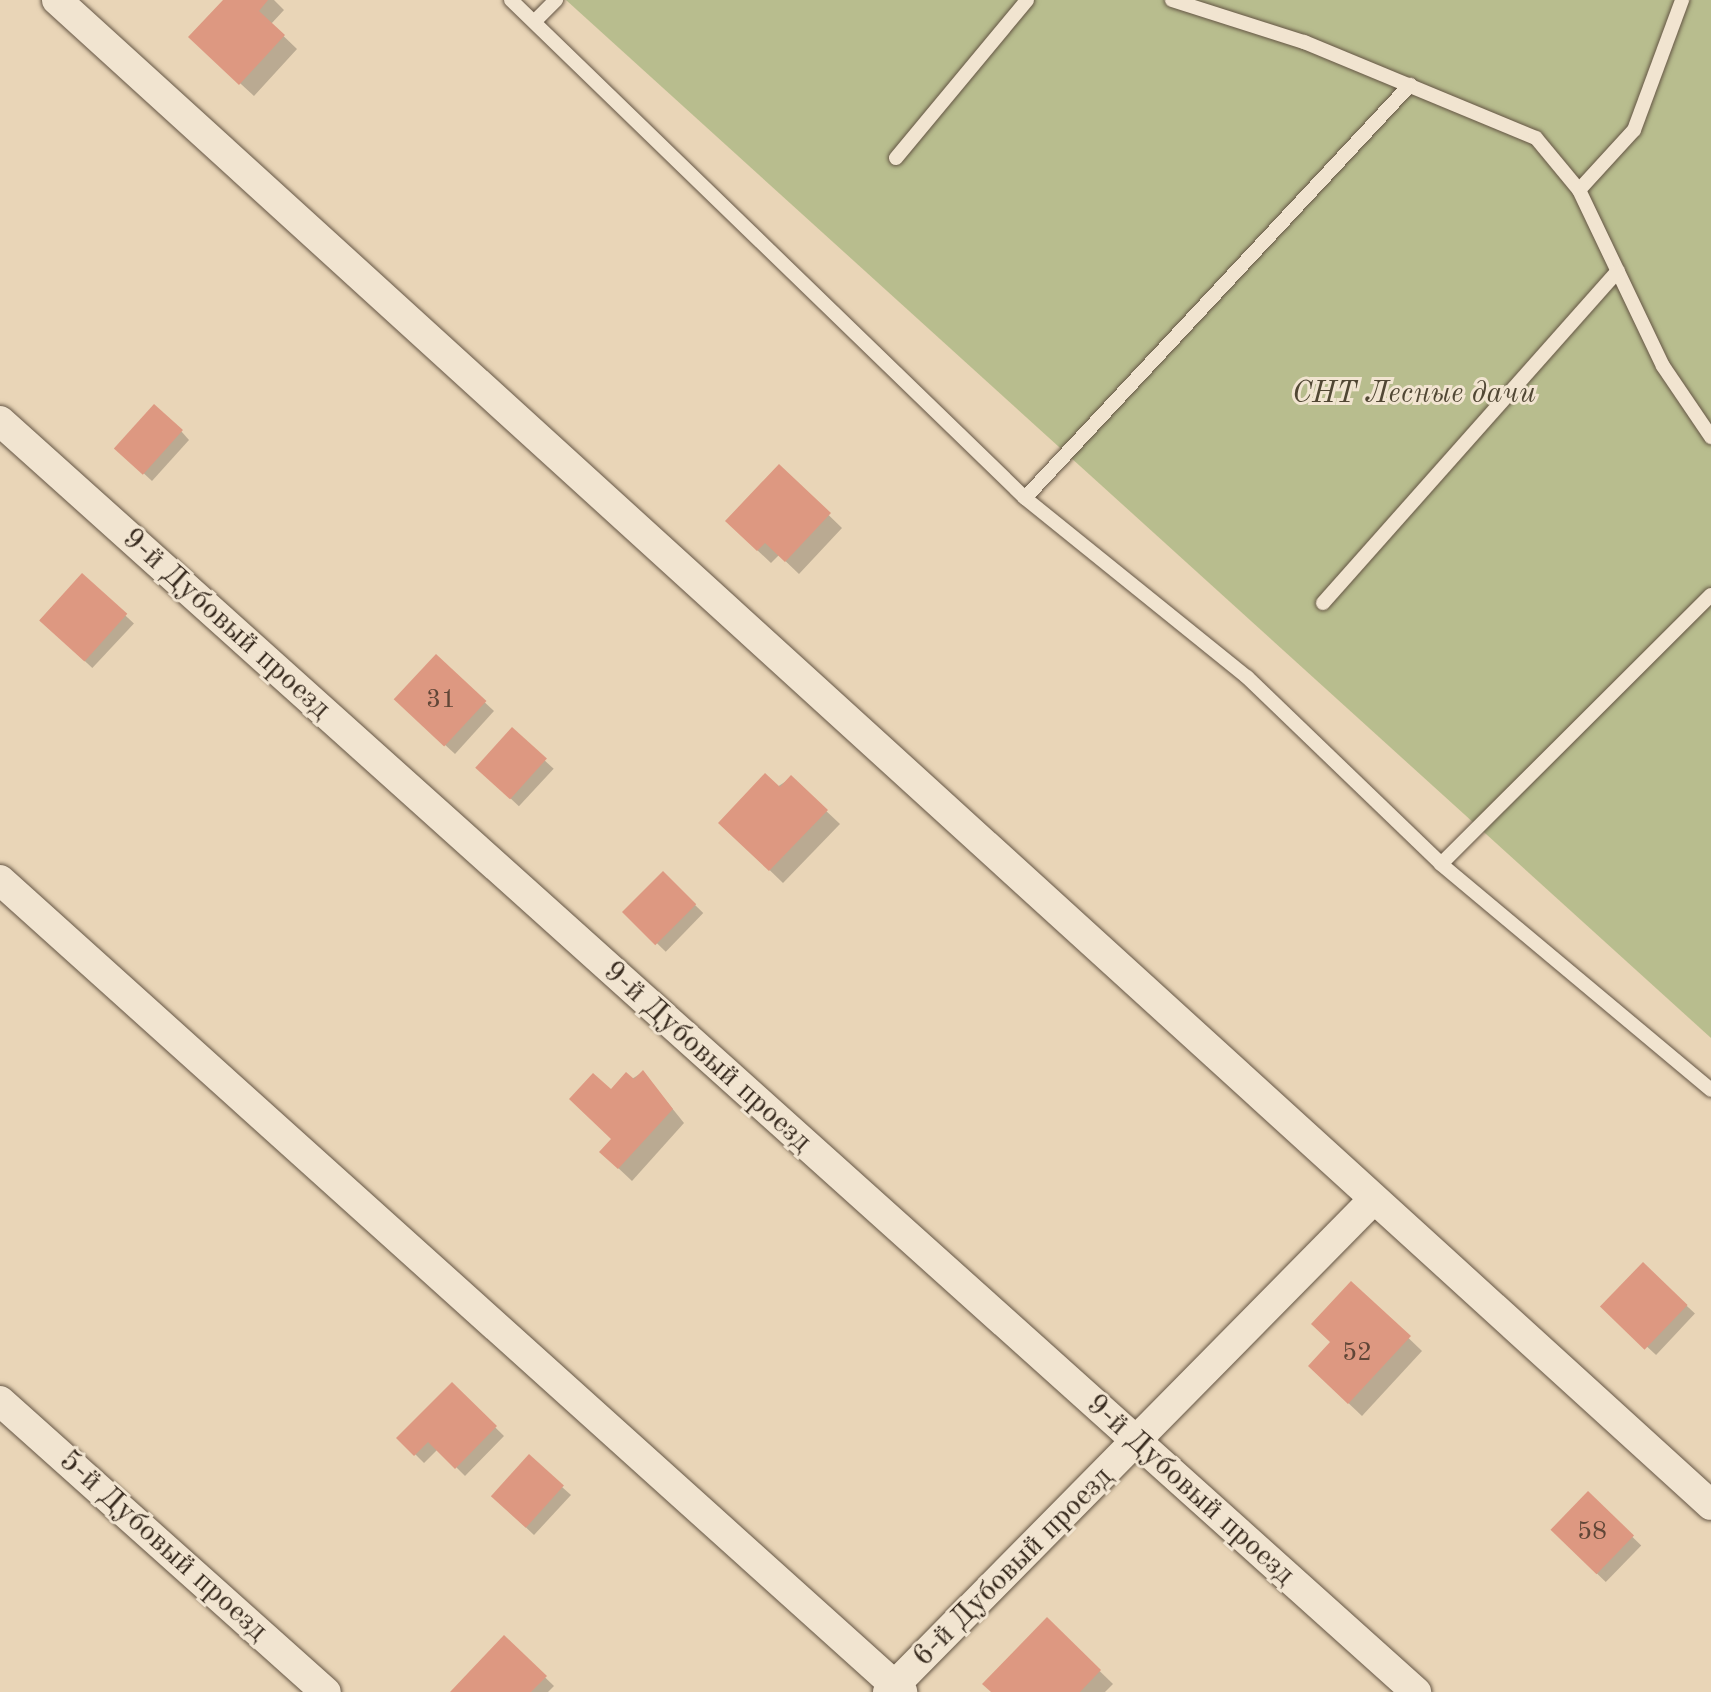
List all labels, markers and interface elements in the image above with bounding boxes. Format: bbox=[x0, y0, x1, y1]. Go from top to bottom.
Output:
park label: СНТ Лесные дачи bbox=[1292, 376, 1536, 412]
street label: 9-й Дубовый проезд bbox=[114, 521, 338, 727]
house number: 31 bbox=[426, 685, 456, 717]
street label: 9-й Дубовый проезд bbox=[595, 954, 819, 1160]
house number: 52 bbox=[1342, 1338, 1372, 1370]
street label: 9-й Дубовый проезд bbox=[1078, 1387, 1302, 1593]
street label: 5-й Дубовый проезд bbox=[51, 1443, 275, 1649]
street label: 6-й Дубовый проезд bbox=[906, 1460, 1120, 1674]
house number: 58 bbox=[1577, 1517, 1607, 1549]

